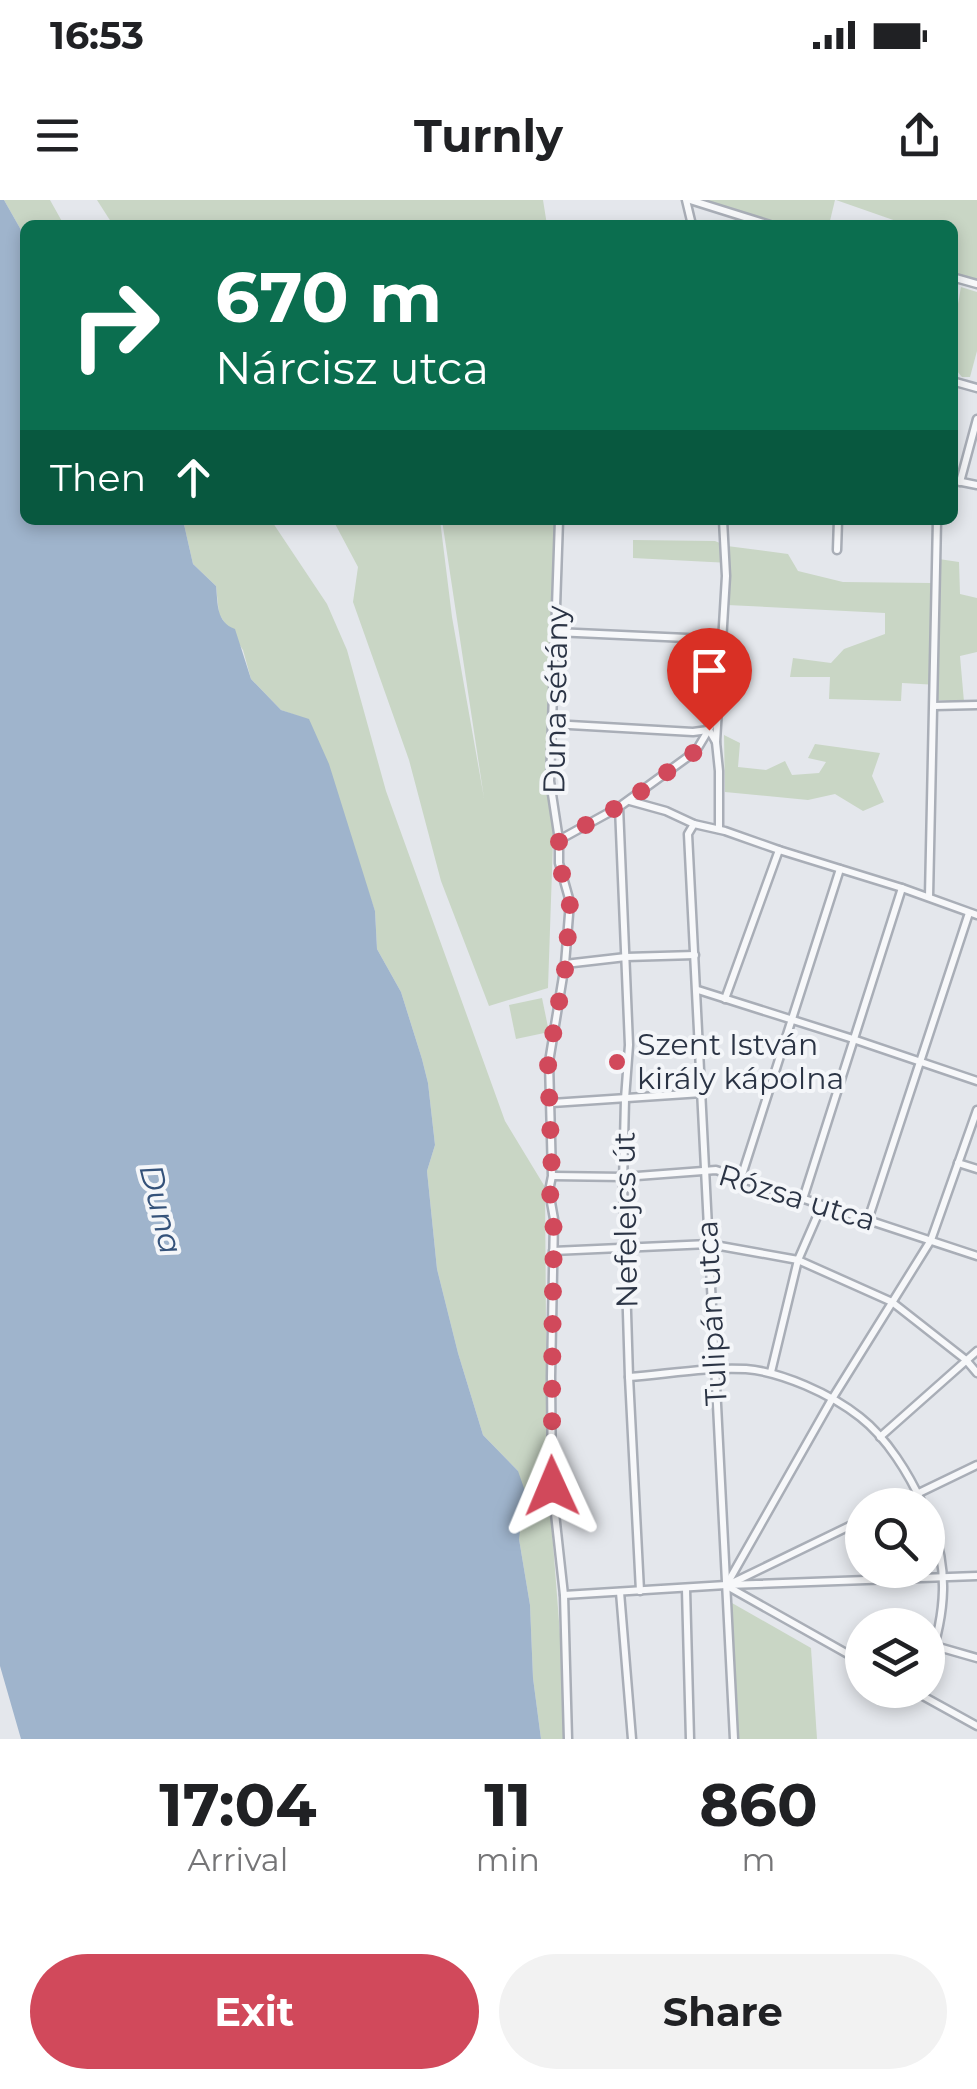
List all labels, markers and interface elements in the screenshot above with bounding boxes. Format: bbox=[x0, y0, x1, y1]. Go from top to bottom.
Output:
text: 16:53 bbox=[50, 12, 144, 59]
icon: menu bbox=[30, 108, 85, 163]
text: Turnly bbox=[414, 108, 563, 163]
icon: share bbox=[892, 108, 947, 163]
text: 670 m bbox=[215, 254, 442, 340]
icon: right bbox=[50, 260, 180, 390]
text: Nárcisz utca bbox=[215, 340, 489, 395]
icon: ahead bbox=[166, 450, 221, 505]
text: Then bbox=[50, 454, 146, 501]
street label: Duna sétány bbox=[535, 605, 576, 795]
pin bbox=[667, 628, 752, 731]
icon: arrive bbox=[682, 643, 737, 698]
place label: Szent István király kápolna bbox=[637, 1026, 844, 1097]
marker: Szent István király kápolna bbox=[606, 1051, 628, 1073]
street label: Nefelejcs út bbox=[605, 1131, 646, 1309]
street label: Rózsa utca bbox=[714, 1156, 880, 1239]
water label: Duna bbox=[132, 1160, 191, 1258]
street label: Tulipán utca bbox=[688, 1219, 735, 1407]
position arrow bbox=[500, 1434, 604, 1538]
map controls bbox=[845, 1488, 945, 1708]
button: search bbox=[845, 1488, 945, 1588]
button: layers bbox=[845, 1608, 945, 1708]
text: 17:04 bbox=[159, 1768, 317, 1841]
text: 11 bbox=[484, 1768, 531, 1841]
text: 860 bbox=[699, 1768, 818, 1841]
text: Arrival bbox=[187, 1840, 288, 1879]
text: min bbox=[476, 1840, 540, 1879]
text: m bbox=[741, 1840, 775, 1879]
button: Exit bbox=[30, 1954, 479, 2069]
button: Share bbox=[499, 1954, 947, 2069]

